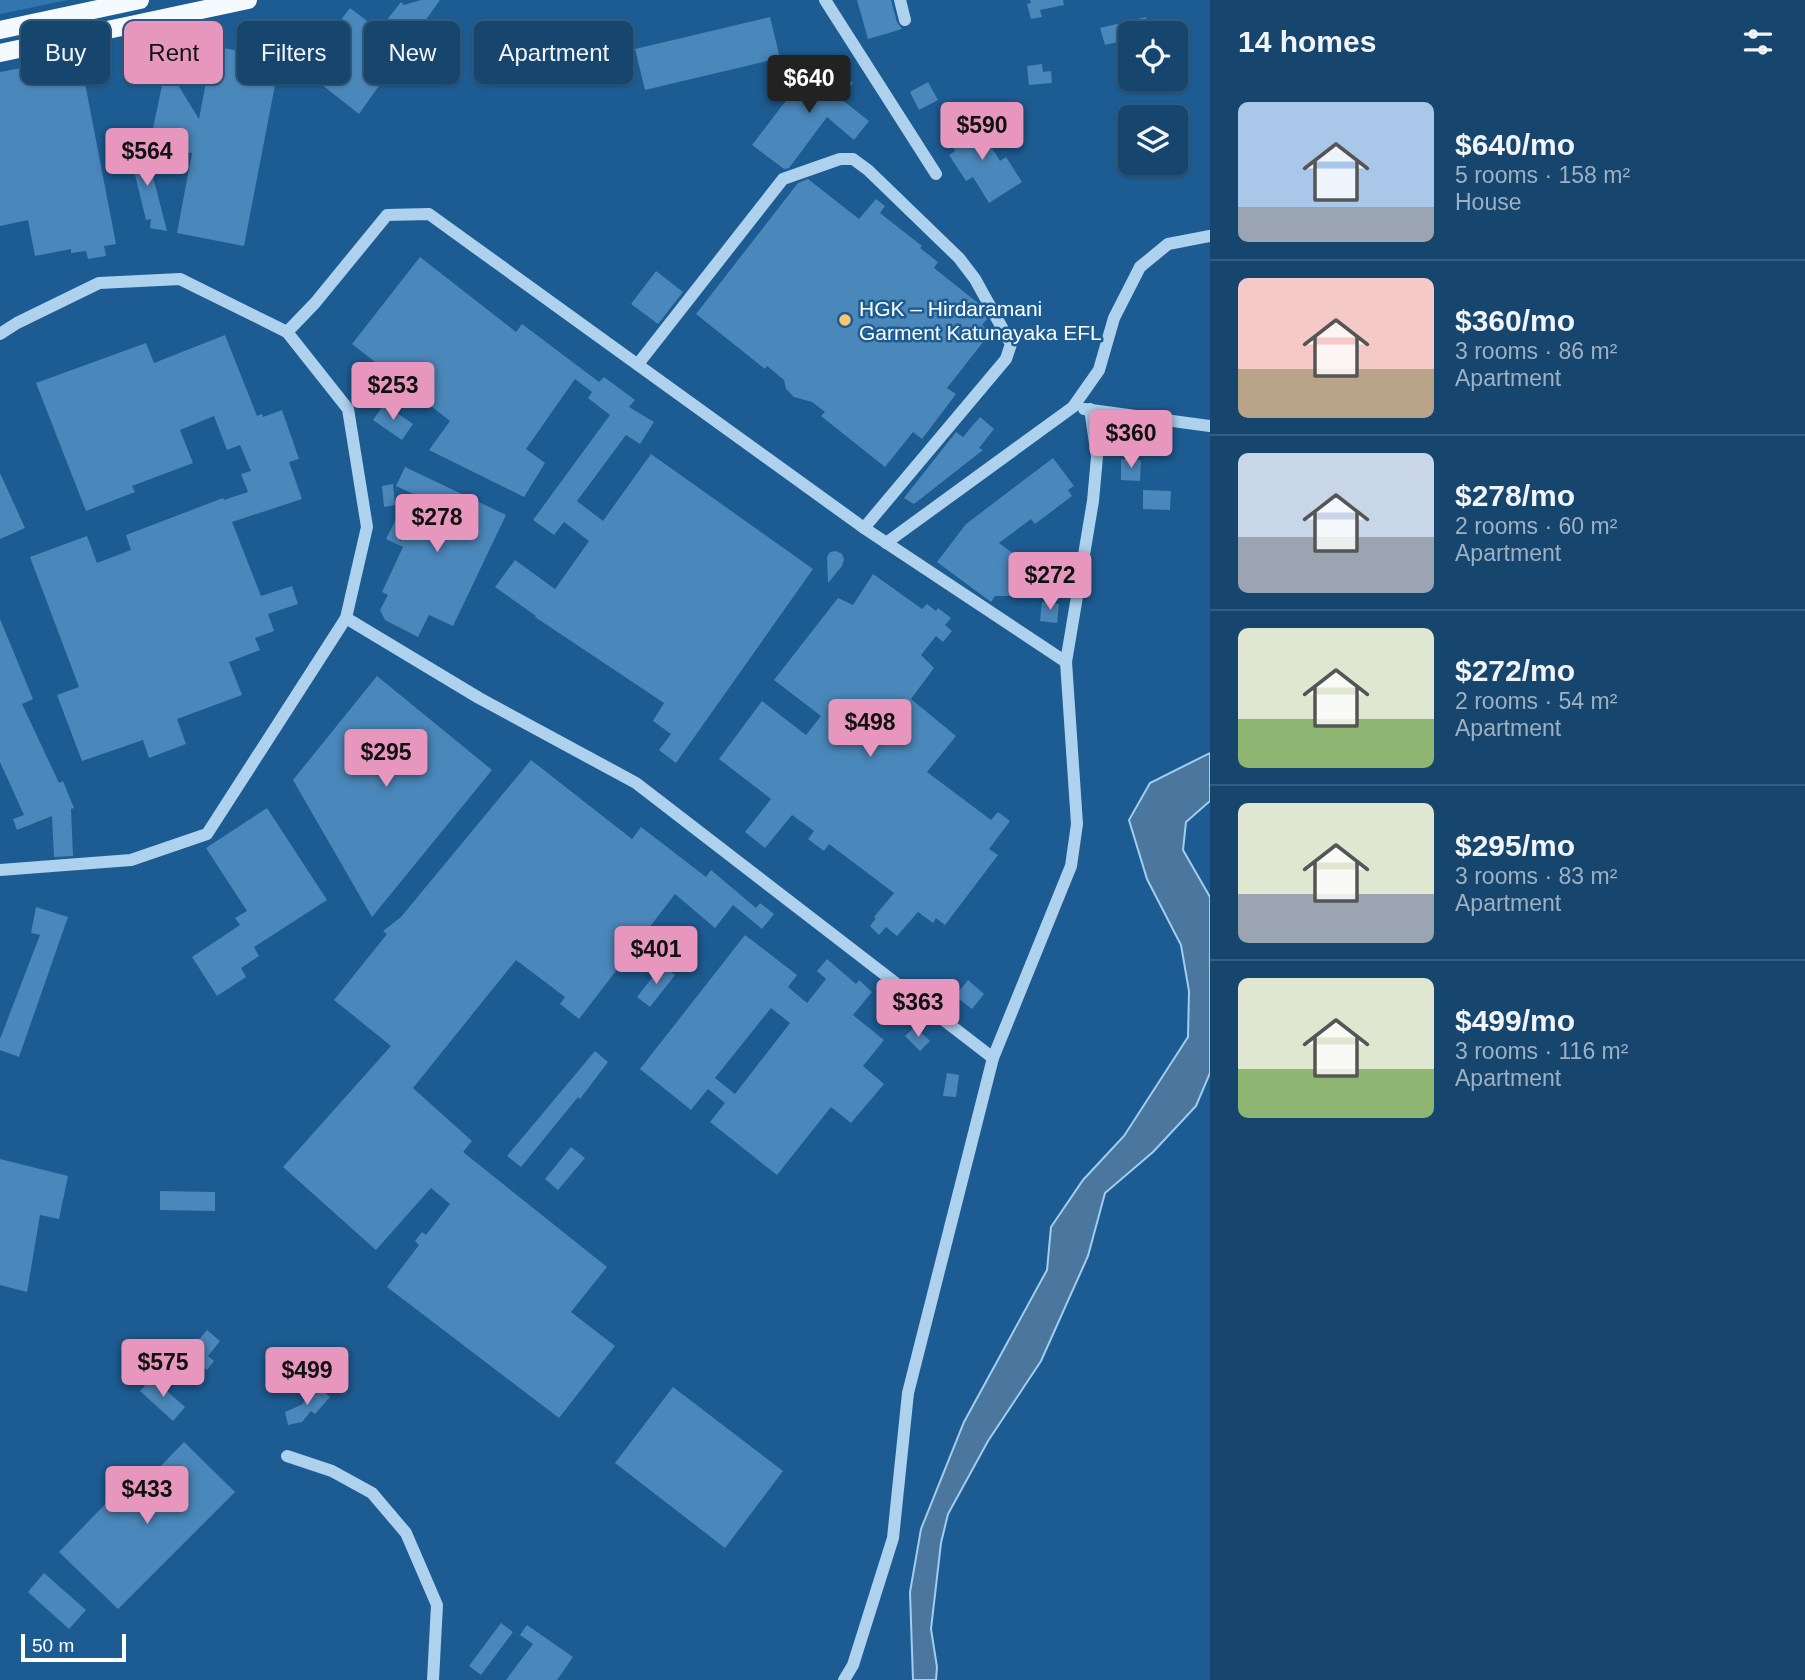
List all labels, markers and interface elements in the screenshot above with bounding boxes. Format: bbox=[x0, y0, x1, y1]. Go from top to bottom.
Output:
chip: Buy bbox=[21, 21, 110, 84]
chip: Rent bbox=[124, 21, 223, 84]
chip: Filters bbox=[237, 21, 350, 84]
chip: New bbox=[364, 21, 460, 84]
chip: Apartment bbox=[474, 21, 633, 84]
map controls bbox=[1118, 21, 1188, 175]
button: locate bbox=[1118, 21, 1188, 91]
icon: filters bbox=[1739, 23, 1777, 61]
text: 14 homes bbox=[1238, 25, 1376, 58]
pin: $640 bbox=[768, 55, 850, 115]
text: $640 bbox=[783, 65, 835, 91]
pin: $590 bbox=[941, 102, 1023, 162]
button: layers bbox=[1118, 105, 1188, 175]
text: $590 bbox=[956, 112, 1008, 138]
pin: $564 bbox=[106, 128, 188, 188]
text: $640/mo bbox=[1455, 128, 1575, 161]
icon: home bbox=[1294, 130, 1378, 214]
text: $564 bbox=[121, 138, 173, 164]
text: 5 rooms · 158 m² bbox=[1455, 162, 1630, 188]
text: House bbox=[1455, 189, 1521, 215]
place label: HGK – Hirdaramani Garment Katunayaka EFL bbox=[859, 297, 1102, 344]
text: $360/mo bbox=[1455, 304, 1575, 337]
icon: home bbox=[1294, 306, 1378, 390]
marker: HGK – Hirdaramani Garment Katunayaka EFL bbox=[837, 312, 853, 328]
text: 3 rooms · 86 m² bbox=[1455, 338, 1617, 364]
pin: $253 bbox=[352, 362, 434, 422]
text: Apartment bbox=[1455, 365, 1561, 391]
text: $253 bbox=[367, 372, 419, 398]
pin: $360 bbox=[1090, 410, 1172, 470]
text: $360 bbox=[1105, 420, 1157, 446]
text: $278/mo bbox=[1455, 479, 1575, 512]
icon: home bbox=[1294, 481, 1378, 565]
pin: $278 bbox=[396, 494, 478, 554]
text: $278 bbox=[411, 504, 463, 530]
text: 2 rooms · 60 m² bbox=[1455, 513, 1617, 539]
text: Apartment bbox=[1455, 540, 1561, 566]
pin: $272 bbox=[1009, 552, 1091, 612]
text: $272 bbox=[1024, 562, 1076, 588]
text: $272/mo bbox=[1455, 654, 1575, 687]
icon: home bbox=[1294, 656, 1378, 740]
text: 2 rooms · 54 m² bbox=[1455, 688, 1617, 714]
pin: $498 bbox=[829, 700, 911, 759]
text: $498 bbox=[844, 709, 896, 735]
text: Apartment bbox=[1455, 715, 1561, 741]
pin: $295 bbox=[345, 730, 427, 789]
text: $295 bbox=[360, 739, 412, 765]
text: $295/mo bbox=[1455, 829, 1575, 862]
icon: home bbox=[1294, 831, 1378, 915]
text: 3 rooms · 83 m² bbox=[1455, 863, 1617, 889]
text: Apartment bbox=[1455, 890, 1561, 916]
pin: $401 bbox=[615, 926, 697, 986]
text: $401 bbox=[630, 936, 682, 962]
pin: $363 bbox=[877, 979, 959, 1039]
text: $363 bbox=[892, 989, 944, 1015]
text: $499/mo bbox=[1455, 1004, 1575, 1037]
icon: home bbox=[1294, 1006, 1378, 1090]
text: 3 rooms · 116 m² bbox=[1455, 1038, 1628, 1064]
text: Apartment bbox=[1455, 1065, 1561, 1091]
pin: $575 bbox=[122, 1340, 204, 1399]
pin: $499 bbox=[266, 1348, 348, 1407]
text: $575 bbox=[137, 1349, 189, 1375]
text: $499 bbox=[281, 1357, 333, 1383]
pin: $433 bbox=[106, 1466, 188, 1526]
text: $433 bbox=[121, 1476, 173, 1502]
scale bar bbox=[21, 1631, 126, 1663]
text: 50 m bbox=[32, 1635, 74, 1656]

